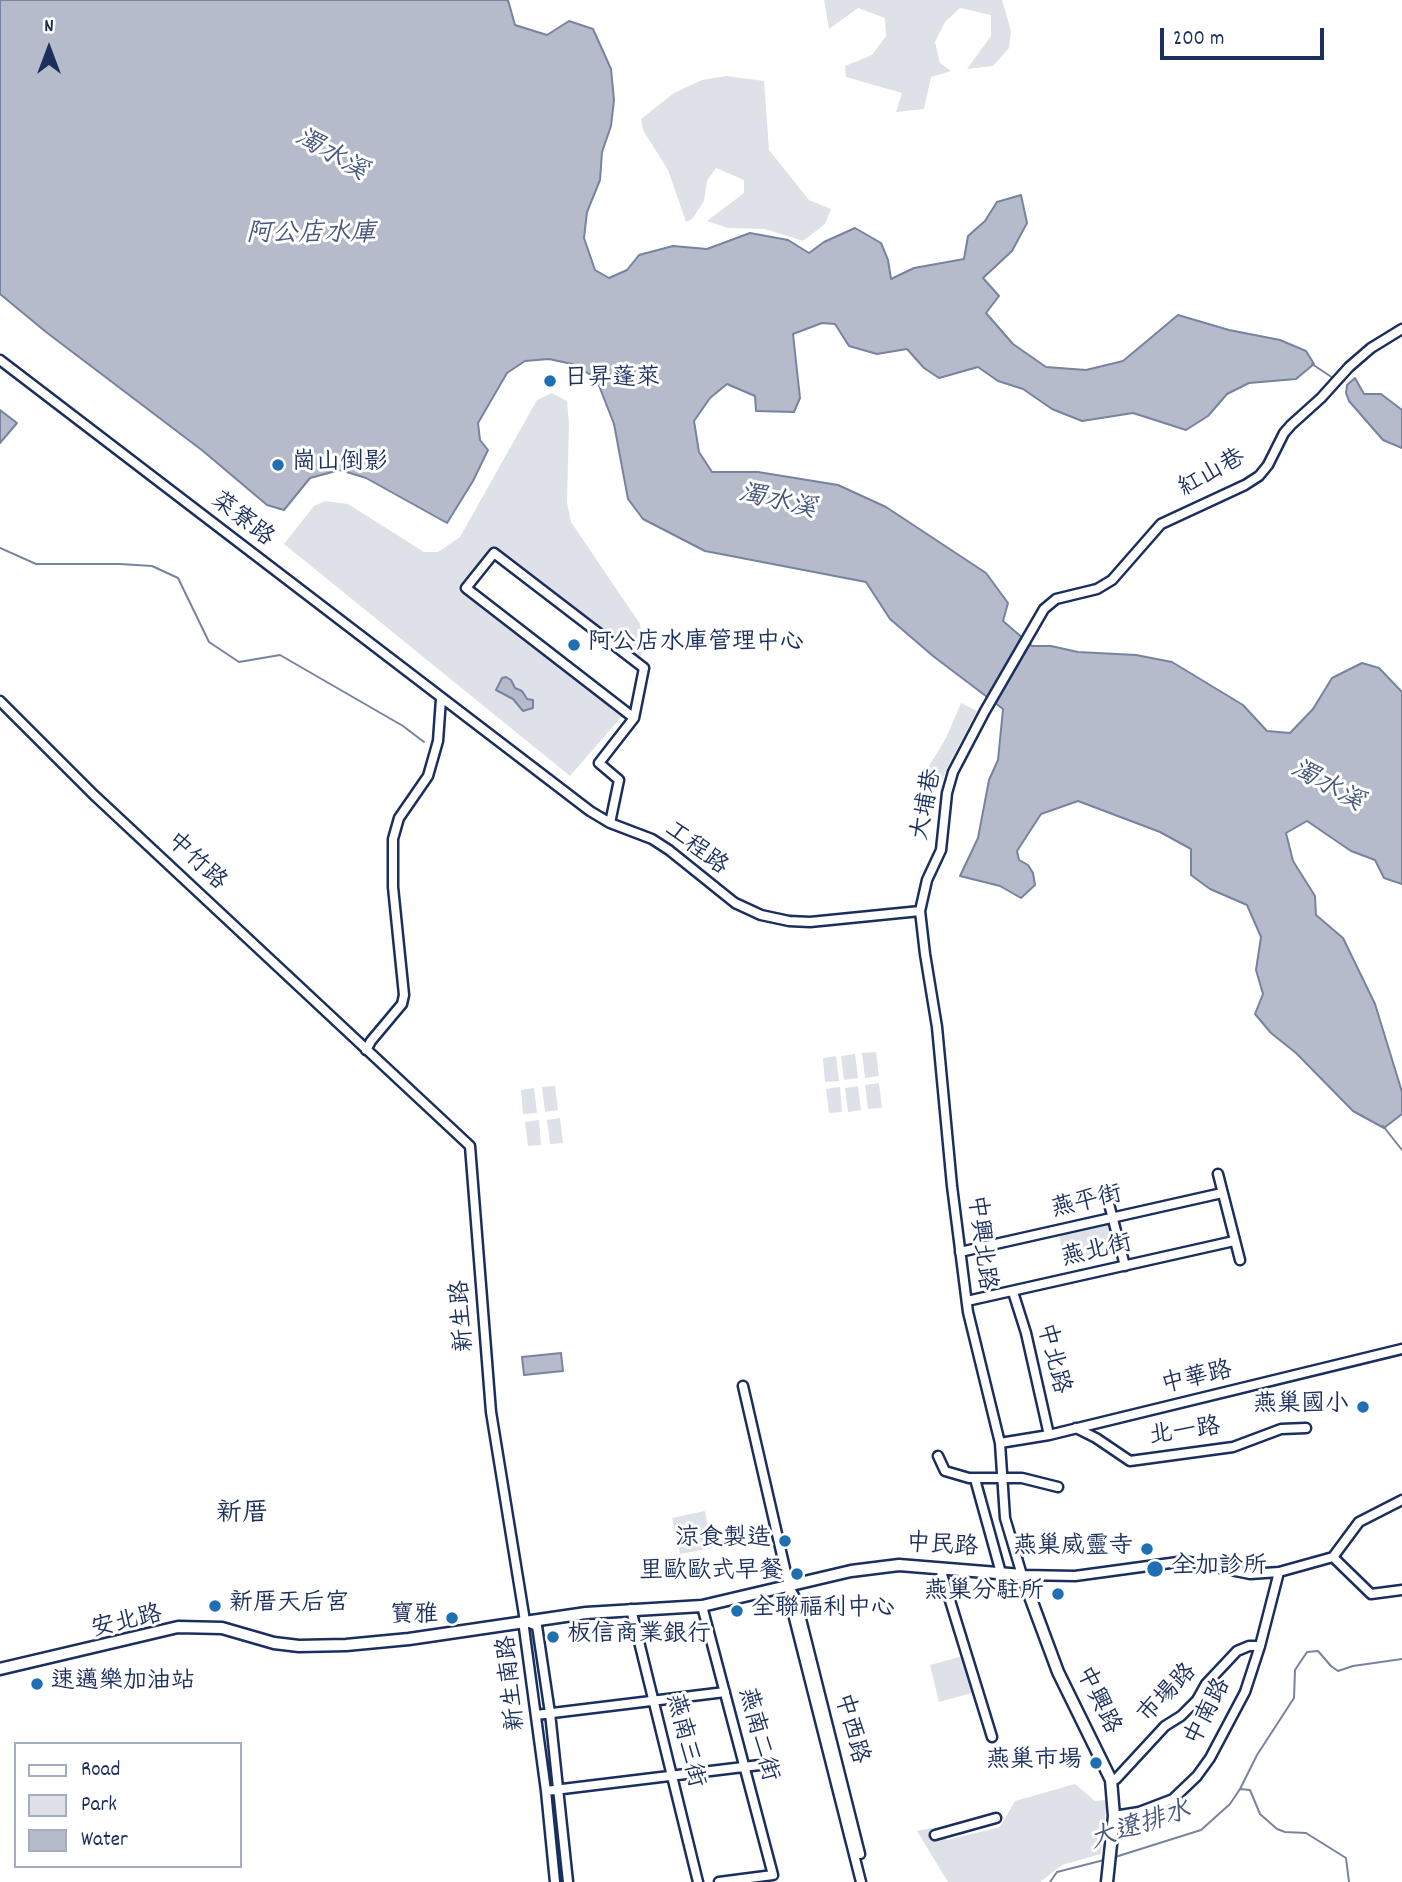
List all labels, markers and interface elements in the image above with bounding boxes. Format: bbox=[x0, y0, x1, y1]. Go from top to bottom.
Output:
north arrow bbox=[14, 14, 84, 84]
text: N bbox=[44, 14, 54, 41]
scale bar bbox=[1164, 14, 1328, 58]
text: 200 m bbox=[1173, 25, 1224, 55]
water label: 濁水溪 bbox=[288, 124, 372, 190]
water label: 阿公店水庫 bbox=[246, 220, 376, 252]
place label: 日昇蓬萊 bbox=[564, 367, 660, 395]
marker: 日昇蓬萊 bbox=[542, 373, 558, 389]
street label: 紅山巷 bbox=[1175, 445, 1251, 505]
place label: 崗山倒影 bbox=[292, 451, 388, 479]
marker: 崗山倒影 bbox=[270, 457, 286, 473]
water label: 濁水溪 bbox=[735, 480, 819, 528]
street label: 菜寮路 bbox=[204, 487, 278, 555]
place label: 阿公店水庫管理中心 bbox=[588, 631, 804, 659]
marker: 阿公店水庫管理中心 bbox=[566, 637, 582, 653]
water label: 濁水溪 bbox=[1284, 755, 1368, 821]
street label: 大埔巷 bbox=[908, 767, 950, 843]
street label: 工程路 bbox=[658, 817, 732, 883]
street label: 中竹路 bbox=[159, 828, 231, 898]
street label: 燕平街 bbox=[1049, 1182, 1125, 1226]
street label: 中興北路 bbox=[959, 1194, 999, 1292]
street label: 燕北街 bbox=[1059, 1231, 1135, 1275]
street label: 新生路 bbox=[448, 1279, 482, 1353]
street label: 中北路 bbox=[1028, 1321, 1074, 1397]
street label: 中華路 bbox=[1159, 1358, 1235, 1402]
place label: 燕巢國小 bbox=[1253, 1393, 1349, 1421]
marker: 燕巢國小 bbox=[1355, 1399, 1371, 1415]
street label: 北一路 bbox=[1147, 1415, 1223, 1453]
district label: 新厝 bbox=[216, 1500, 268, 1532]
place label: 涼食製造 bbox=[675, 1527, 771, 1555]
street label: 中民路 bbox=[905, 1531, 979, 1565]
marker: 涼食製造 bbox=[777, 1533, 793, 1549]
place label: 燕巢威靈寺 bbox=[1013, 1535, 1133, 1563]
marker: 燕巢威靈寺 bbox=[1139, 1541, 1155, 1557]
place label: 全加診所 bbox=[1171, 1555, 1267, 1583]
marker: 全加診所 bbox=[1145, 1559, 1165, 1579]
place label: 里歐歐式早餐 bbox=[639, 1560, 783, 1588]
marker: 里歐歐式早餐 bbox=[789, 1566, 805, 1582]
place label: 燕巢分駐所 bbox=[924, 1580, 1044, 1608]
marker: 燕巢分駐所 bbox=[1050, 1586, 1066, 1602]
place label: 新厝天后宮 bbox=[229, 1592, 349, 1620]
place label: 全聯福利中心 bbox=[751, 1597, 895, 1625]
marker: 新厝天后宮 bbox=[207, 1598, 223, 1614]
street label: 安北路 bbox=[89, 1602, 165, 1646]
marker: 全聯福利中心 bbox=[729, 1603, 745, 1619]
place label: 寶雅 bbox=[390, 1604, 438, 1632]
marker: 寶雅 bbox=[444, 1610, 460, 1626]
place label: 板信商業銀行 bbox=[567, 1623, 711, 1651]
marker: 板信商業銀行 bbox=[545, 1629, 561, 1645]
street label: 新生南路 bbox=[495, 1634, 533, 1732]
street label: 市場路 bbox=[1134, 1659, 1204, 1731]
street label: 中興路 bbox=[1067, 1662, 1125, 1740]
place label: 速邁樂加油站 bbox=[51, 1670, 195, 1698]
street label: 中南路 bbox=[1181, 1674, 1239, 1752]
marker: 速邁樂加油站 bbox=[29, 1676, 45, 1692]
street label: 燕南二街 bbox=[730, 1685, 782, 1785]
street label: 中西路 bbox=[826, 1690, 872, 1768]
street label: 燕南三街 bbox=[657, 1691, 709, 1791]
legend bbox=[14, 1742, 242, 1868]
place label: 燕巢市場 bbox=[986, 1749, 1082, 1777]
marker: 燕巢市場 bbox=[1088, 1755, 1104, 1771]
text: Road bbox=[81, 1756, 120, 1786]
text: Park bbox=[81, 1791, 117, 1821]
water label: 大遼排水 bbox=[1087, 1797, 1195, 1859]
text: Water bbox=[81, 1826, 128, 1856]

